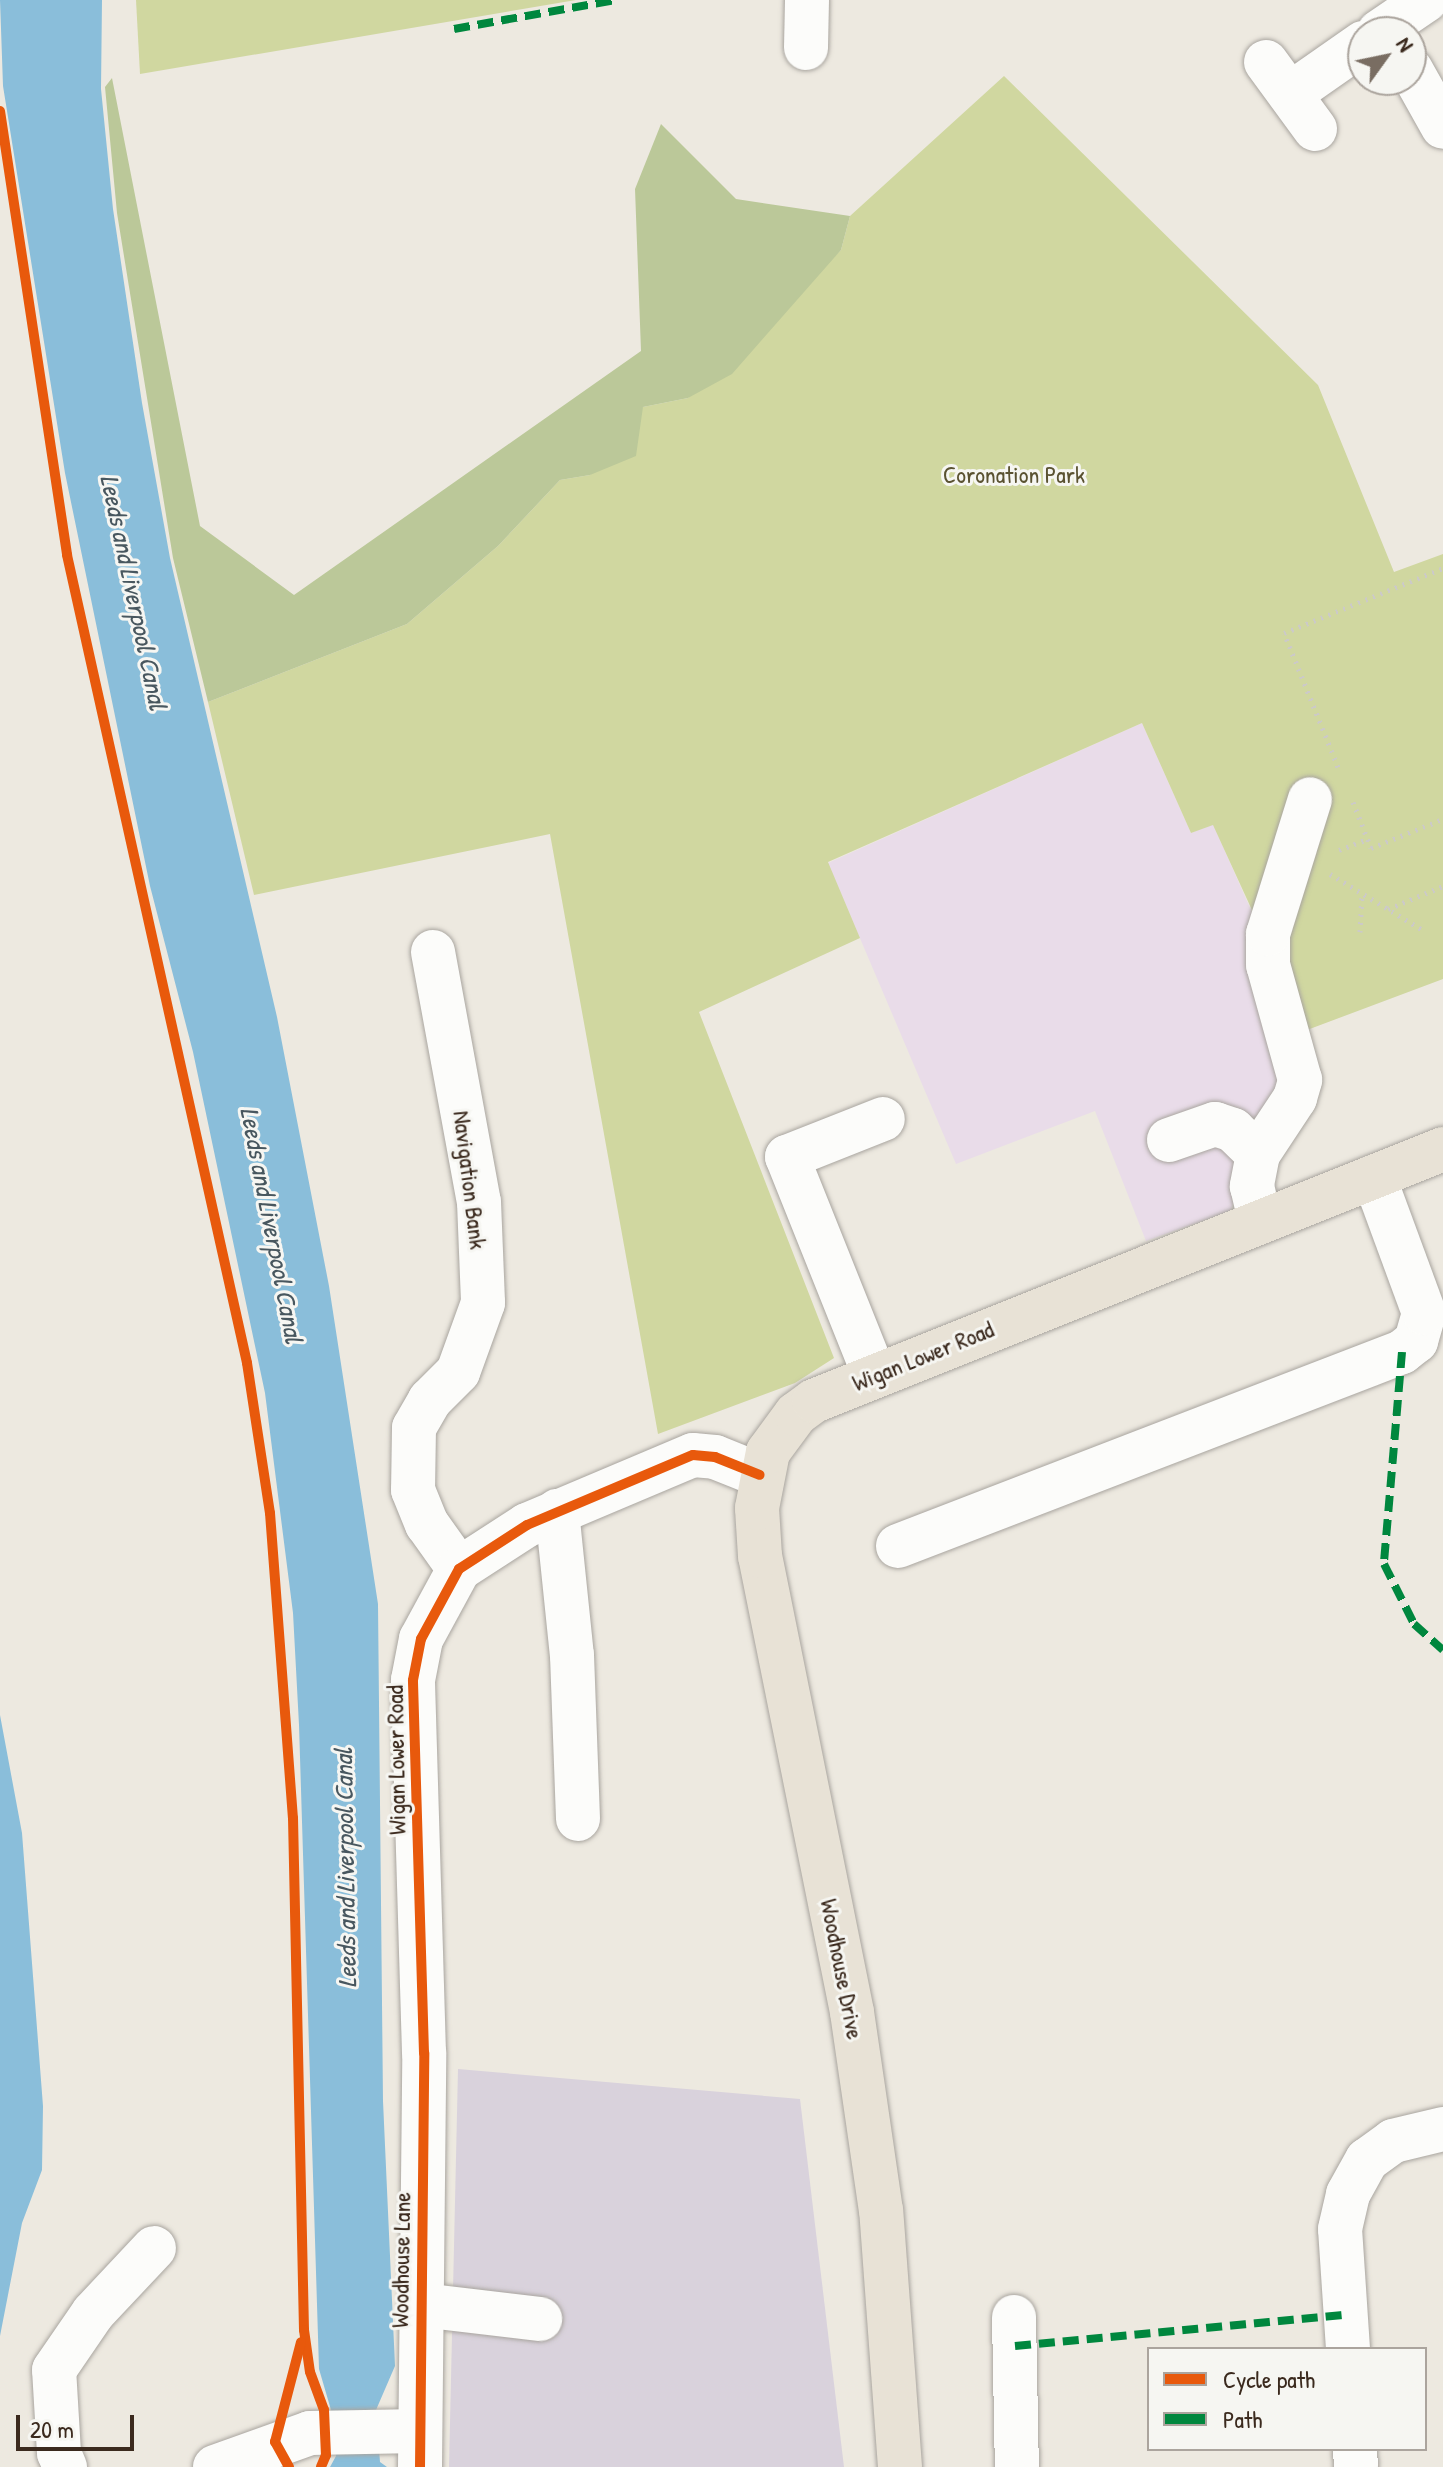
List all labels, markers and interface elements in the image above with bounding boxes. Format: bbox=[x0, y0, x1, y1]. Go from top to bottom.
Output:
north arrow bbox=[1347, 16, 1427, 96]
text: N bbox=[1390, 31, 1421, 57]
park label: Coronation Park bbox=[943, 461, 1085, 489]
water label: Leeds and Liverpool Canal bbox=[94, 472, 174, 712]
water label: Leeds and Liverpool Canal bbox=[234, 1105, 310, 1345]
street label: Navigation Bank bbox=[447, 1109, 493, 1251]
street label: Wigan Lower Road bbox=[848, 1315, 998, 1397]
street label: Wigan Lower Road bbox=[380, 1685, 412, 1835]
water label: Leeds and Liverpool Canal bbox=[327, 1748, 363, 1988]
street label: Woodhouse Drive bbox=[814, 1896, 870, 2042]
street label: Woodhouse Lane bbox=[385, 2192, 417, 2328]
legend bbox=[1147, 2347, 1427, 2451]
text: Cycle path bbox=[1223, 2363, 1315, 2395]
scale bar bbox=[20, 2399, 138, 2449]
text: Path bbox=[1223, 2403, 1262, 2435]
text: 20 m bbox=[30, 2413, 74, 2445]

